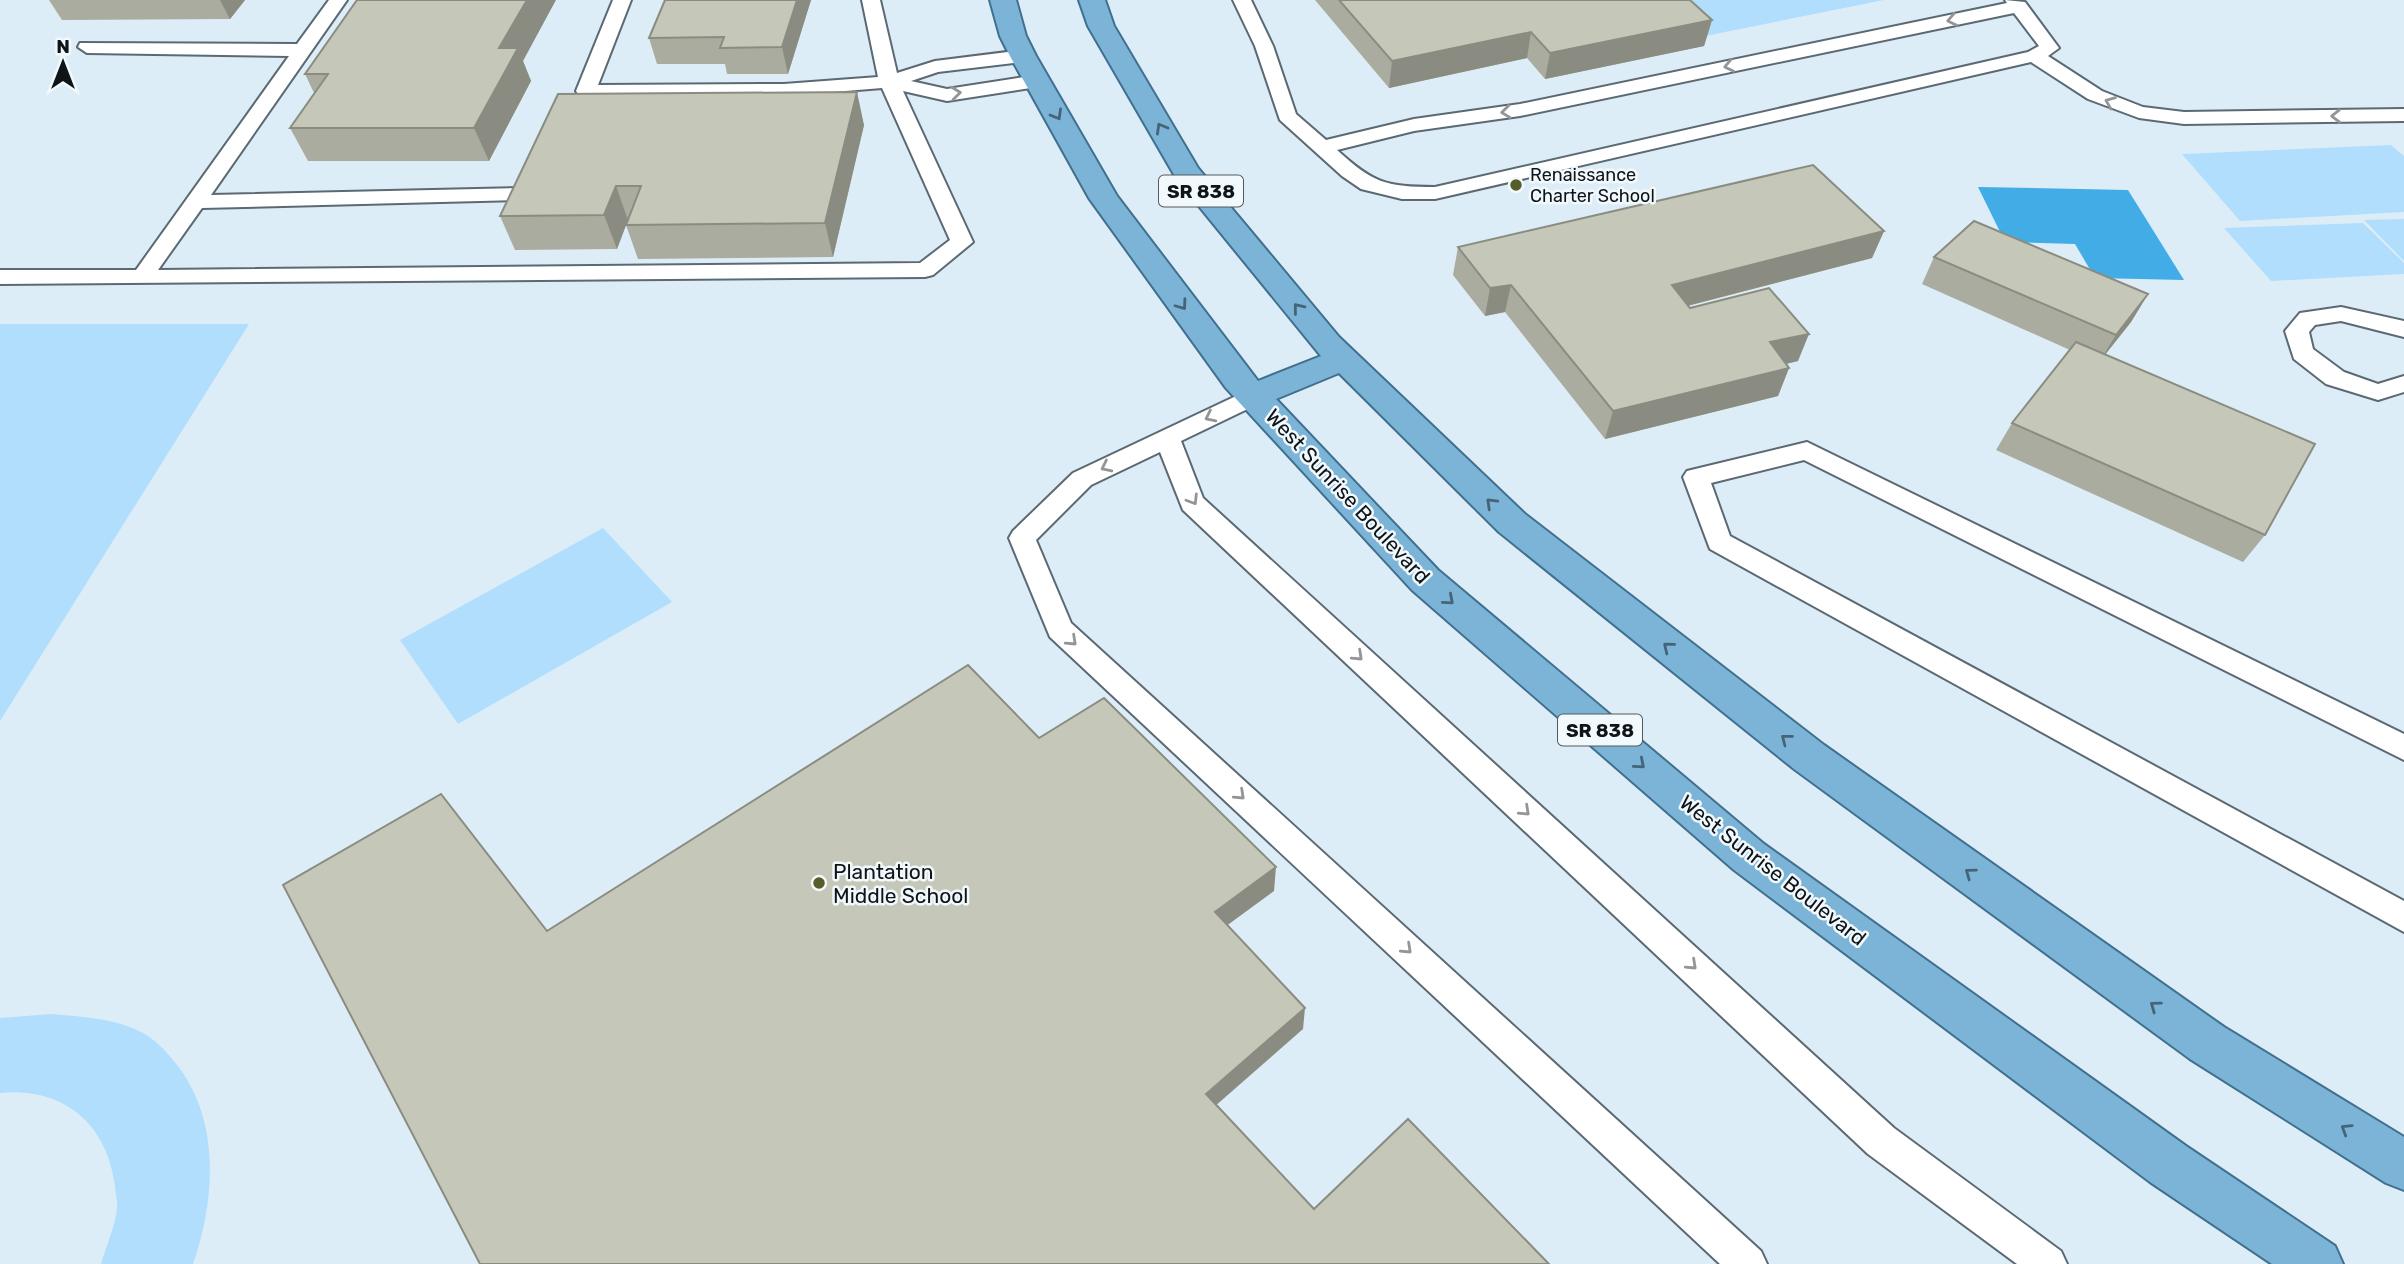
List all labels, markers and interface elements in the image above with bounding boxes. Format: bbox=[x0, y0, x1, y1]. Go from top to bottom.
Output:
one-way arrow bbox=[1946, 11, 1958, 26]
north arrow bbox=[28, 28, 98, 98]
text: N bbox=[56, 35, 70, 58]
one-way arrow bbox=[1723, 58, 1735, 73]
one-way arrow bbox=[951, 86, 962, 101]
one-way arrow bbox=[2105, 96, 2117, 110]
one-way arrow bbox=[1500, 104, 1512, 119]
one-way arrow bbox=[1049, 108, 1062, 121]
one-way arrow bbox=[2330, 108, 2341, 124]
one-way arrow bbox=[1156, 122, 1169, 135]
place label: Renaissance Charter School bbox=[1530, 164, 1655, 207]
road number: SR 838 bbox=[1159, 176, 1243, 206]
marker: Renaissance Charter School bbox=[1508, 177, 1524, 193]
one-way arrow bbox=[1174, 297, 1187, 309]
one-way arrow bbox=[1294, 304, 1306, 317]
street label: West Sunrise Boulevard bbox=[1261, 404, 1435, 588]
one-way arrow bbox=[1205, 408, 1217, 422]
one-way arrow bbox=[1101, 459, 1113, 473]
one-way arrow bbox=[1185, 492, 1198, 505]
one-way arrow bbox=[1487, 498, 1500, 511]
one-way arrow bbox=[1441, 592, 1454, 604]
one-way arrow bbox=[1064, 633, 1077, 645]
one-way arrow bbox=[1663, 642, 1675, 655]
one-way arrow bbox=[1350, 648, 1363, 661]
road number: SR 838 bbox=[1558, 715, 1642, 746]
one-way arrow bbox=[1781, 735, 1794, 748]
one-way arrow bbox=[1632, 756, 1645, 768]
one-way arrow bbox=[1232, 787, 1245, 799]
street label: West Sunrise Boulevard bbox=[1675, 789, 1871, 951]
one-way arrow bbox=[1517, 803, 1530, 815]
place label: Plantation Middle School bbox=[833, 859, 968, 908]
one-way arrow bbox=[1965, 869, 1978, 881]
marker: Plantation Middle School bbox=[811, 875, 827, 891]
one-way arrow bbox=[1399, 941, 1412, 954]
one-way arrow bbox=[1684, 957, 1697, 970]
one-way arrow bbox=[2150, 1001, 2163, 1014]
one-way arrow bbox=[2340, 1124, 2353, 1137]

